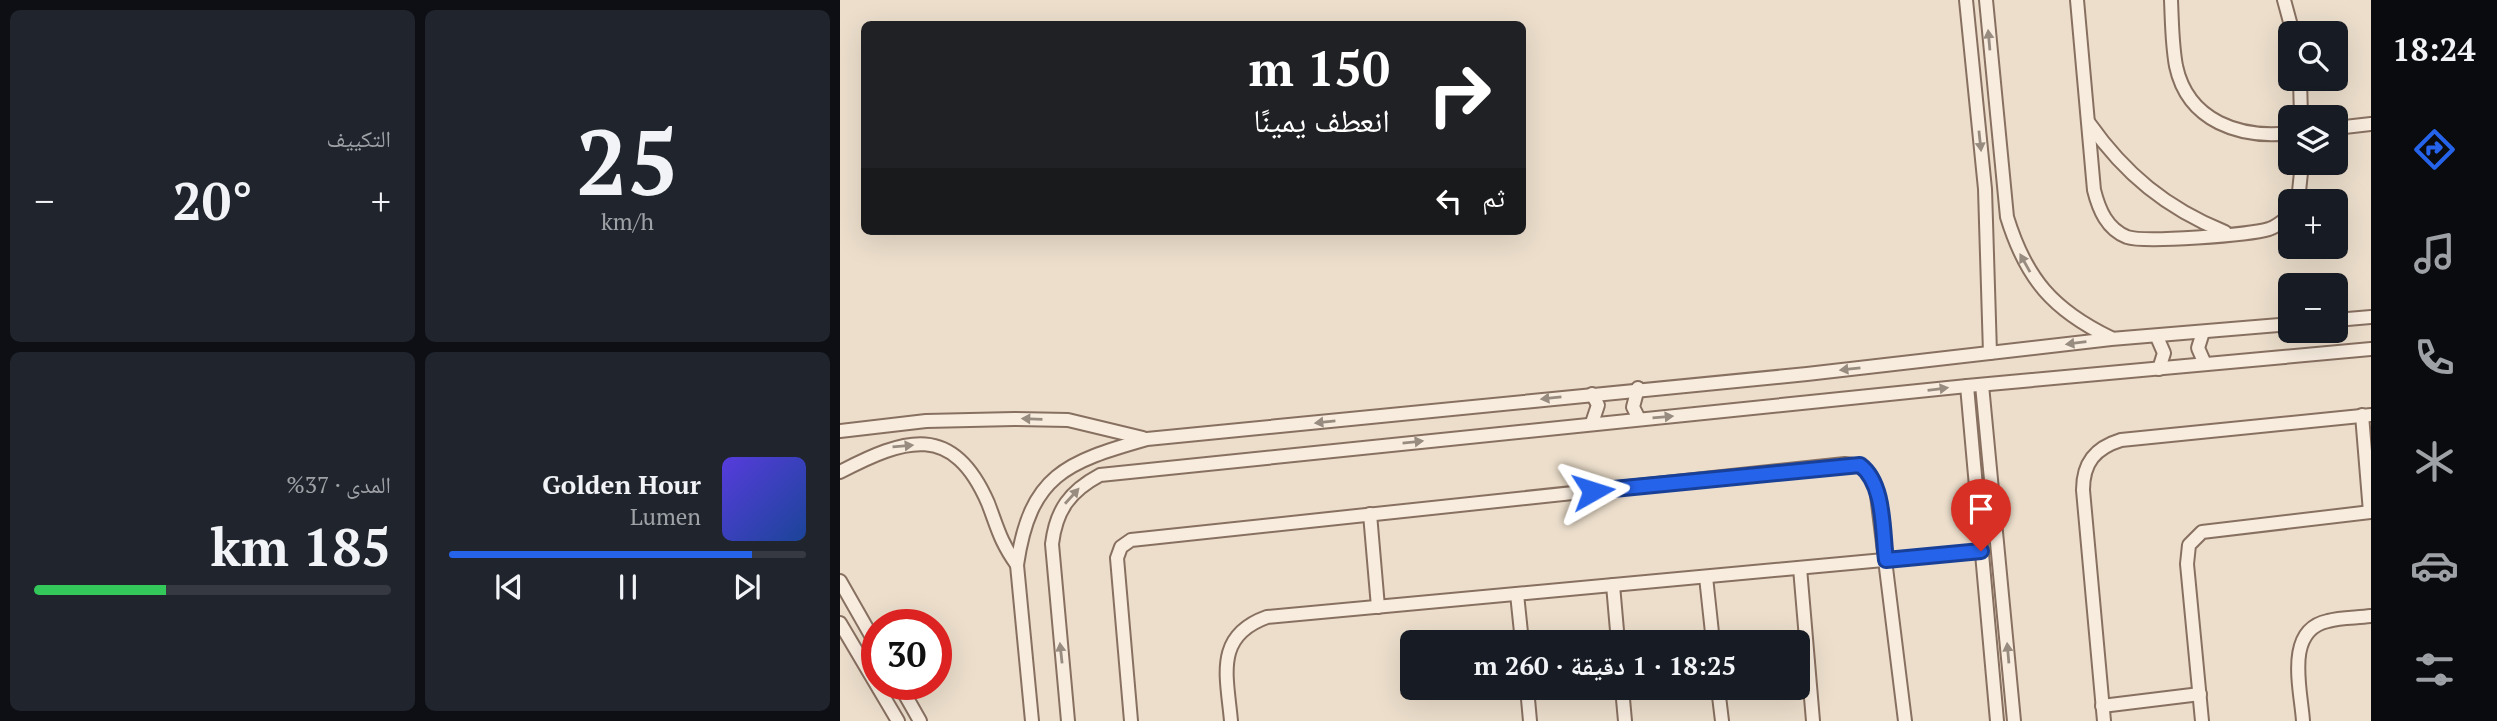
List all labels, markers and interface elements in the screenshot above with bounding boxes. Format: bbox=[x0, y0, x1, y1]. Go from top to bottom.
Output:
map controls bbox=[2278, 21, 2348, 343]
button: search bbox=[2278, 21, 2348, 91]
text: 18:24 bbox=[2392, 28, 2476, 70]
one-way arrow bbox=[1984, 29, 1995, 51]
text: 150 m bbox=[1248, 35, 1390, 100]
icon: right bbox=[1414, 49, 1505, 140]
text: انعطف يمينًا bbox=[1253, 99, 1390, 141]
text: 25 bbox=[576, 100, 679, 221]
button: layers bbox=[2278, 105, 2348, 175]
text: التكييف bbox=[326, 123, 391, 154]
icon: directions bbox=[2410, 125, 2459, 174]
one-way arrow bbox=[1975, 130, 1986, 152]
text: 20° bbox=[172, 166, 253, 235]
text: − bbox=[34, 176, 54, 226]
text: + bbox=[371, 176, 391, 226]
text: ثم bbox=[1482, 180, 1505, 214]
icon: left bbox=[1430, 182, 1468, 220]
button: + bbox=[2278, 189, 2348, 259]
text: km/h bbox=[601, 206, 654, 237]
icon: music bbox=[2410, 229, 2459, 278]
one-way arrow bbox=[2019, 253, 2031, 273]
button: − bbox=[2278, 273, 2348, 343]
icon: phone bbox=[2410, 333, 2459, 382]
one-way arrow bbox=[2065, 337, 2087, 348]
one-way arrow bbox=[1839, 363, 1861, 374]
one-way arrow bbox=[1928, 384, 1950, 395]
one-way arrow bbox=[1540, 393, 1562, 404]
one-way arrow bbox=[1653, 411, 1675, 422]
one-way arrow bbox=[1021, 414, 1043, 425]
one-way arrow bbox=[1313, 416, 1335, 427]
one-way arrow bbox=[1402, 436, 1424, 447]
icon: climate bbox=[2410, 437, 2459, 486]
one-way arrow bbox=[892, 440, 914, 451]
position arrow bbox=[1556, 454, 1630, 528]
text: Golden Hour bbox=[542, 467, 701, 501]
text: المدى · 37% bbox=[286, 469, 391, 500]
pin bbox=[1951, 479, 2011, 551]
one-way arrow bbox=[1064, 487, 1080, 505]
icon: arrive bbox=[1962, 490, 2000, 528]
text: Lumen bbox=[630, 501, 701, 532]
text: 185 km bbox=[210, 512, 391, 581]
icon: car bbox=[2410, 541, 2459, 590]
icon: previous bbox=[490, 568, 528, 606]
icon: pause bbox=[609, 568, 647, 606]
icon: next bbox=[728, 568, 766, 606]
speed limit sign: 30 bbox=[861, 609, 952, 700]
one-way arrow bbox=[1056, 642, 1067, 664]
one-way arrow bbox=[2002, 642, 2013, 664]
icon: filters bbox=[2410, 645, 2459, 694]
text: 18:25 · 1 دقيقة · 260 m bbox=[1474, 648, 1736, 682]

